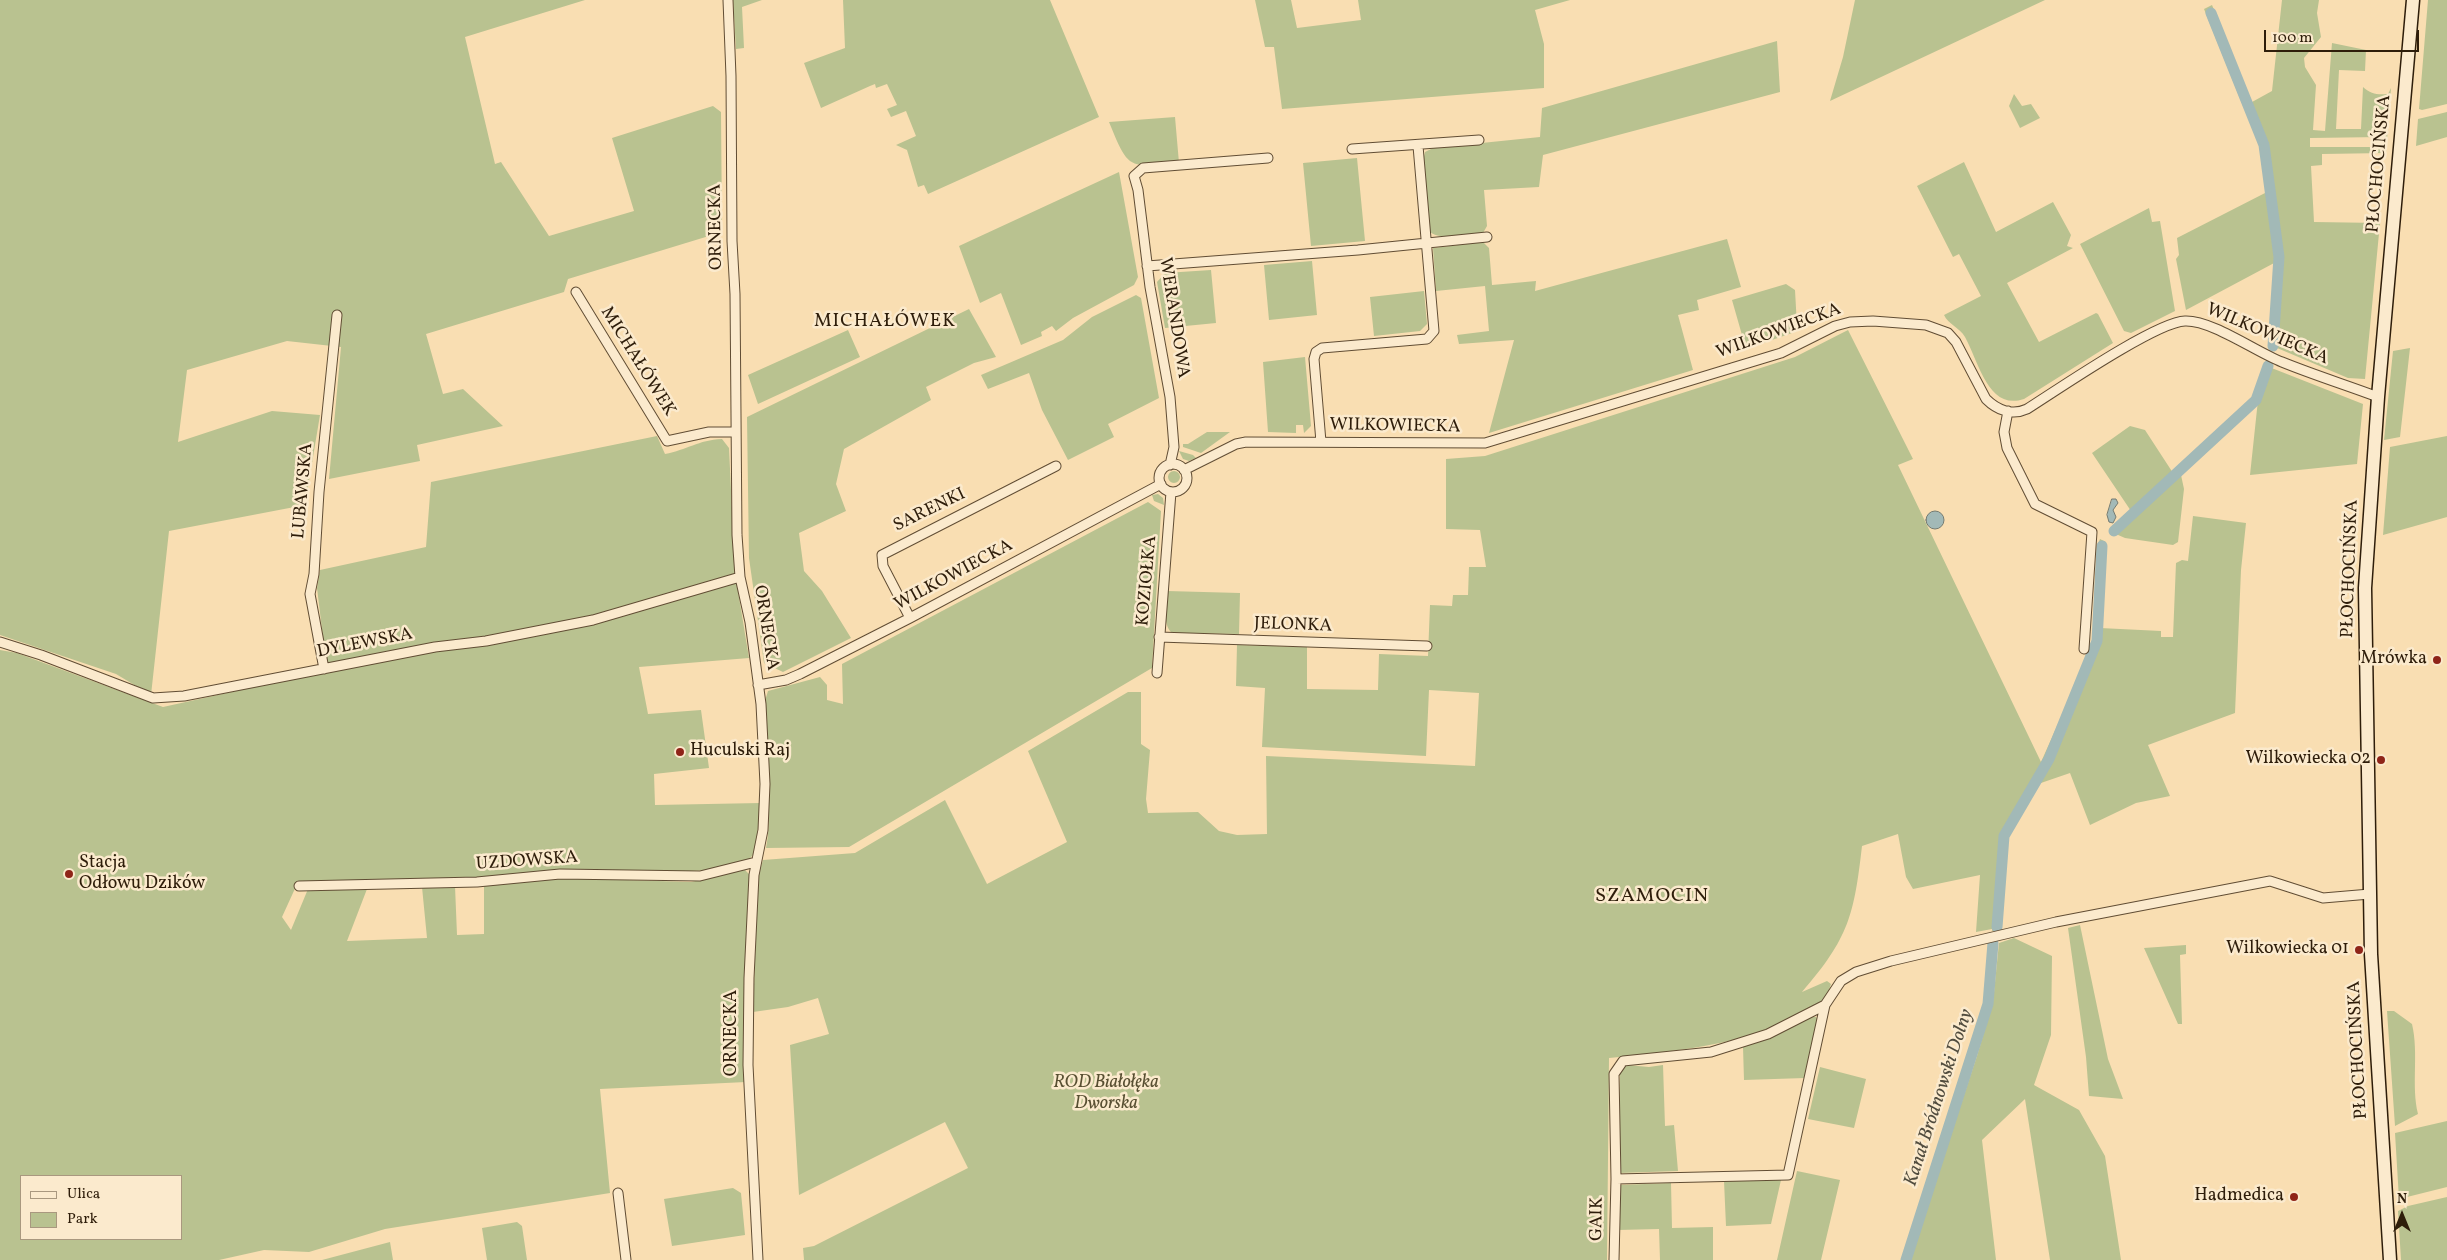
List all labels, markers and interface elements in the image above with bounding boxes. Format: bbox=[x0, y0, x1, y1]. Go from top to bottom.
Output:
scale bar bbox=[2267, 20, 2422, 52]
text: 100 m bbox=[2272, 28, 2312, 49]
street label: PŁOCHOCIŃSKA bbox=[2363, 94, 2397, 234]
street label: ORNECKA bbox=[705, 184, 729, 270]
street label: WERANDOWA bbox=[1153, 256, 1193, 380]
street label: WILKOWIECKA bbox=[1714, 299, 1844, 365]
street label: WILKOWIECKA bbox=[2203, 299, 2331, 371]
street label: MICHAŁÓWEK bbox=[595, 303, 679, 421]
district label: MICHAŁÓWEK bbox=[813, 312, 957, 334]
street label: WILKOWIECKA bbox=[1329, 415, 1461, 439]
street label: LUBAWSKA bbox=[289, 442, 319, 540]
street label: SARENKI bbox=[890, 484, 970, 538]
street label: PŁOCHOCIŃSKA bbox=[2338, 499, 2364, 639]
street label: KOZIOŁKA bbox=[1133, 535, 1163, 627]
street label: WILKOWIECKA bbox=[891, 536, 1017, 616]
street label: ORNECKA bbox=[748, 584, 782, 672]
street label: JELONKA bbox=[1254, 614, 1332, 638]
street label: DYLEWSKA bbox=[315, 624, 415, 664]
place label: Mrówka bbox=[2361, 649, 2427, 671]
marker: Mrówka bbox=[2431, 654, 2443, 666]
place label: Huculski Raj bbox=[690, 741, 790, 763]
marker: Huculski Raj bbox=[674, 746, 686, 758]
place label: Wilkowiecka 02 bbox=[2245, 749, 2371, 771]
marker: Wilkowiecka 02 bbox=[2375, 754, 2387, 766]
street label: UZDOWSKA bbox=[475, 848, 579, 876]
place label: Stacja Odłowu Dzików bbox=[79, 853, 205, 896]
marker: Stacja Odłowu Dzików bbox=[63, 868, 75, 880]
district label: SZAMOCIN bbox=[1594, 885, 1710, 909]
place label: Wilkowiecka 01 bbox=[2226, 939, 2349, 961]
marker: Wilkowiecka 01 bbox=[2353, 944, 2365, 956]
street label: PŁOCHOCIŃSKA bbox=[2345, 980, 2373, 1120]
street label: ORNECKA bbox=[722, 990, 744, 1076]
water label: Kanał Bródnowski Dolny bbox=[1901, 1007, 1979, 1189]
park label: ROD Białołęka Dworska bbox=[1053, 1073, 1159, 1116]
legend bbox=[20, 1175, 182, 1240]
text: Ulica bbox=[67, 1184, 100, 1205]
place label: Hadmedica bbox=[2194, 1186, 2284, 1208]
north arrow bbox=[2377, 1190, 2427, 1240]
text: N bbox=[2397, 1190, 2407, 1209]
marker: Hadmedica bbox=[2288, 1191, 2300, 1203]
street label: GAIK bbox=[1587, 1197, 1609, 1241]
text: Park bbox=[67, 1209, 98, 1230]

